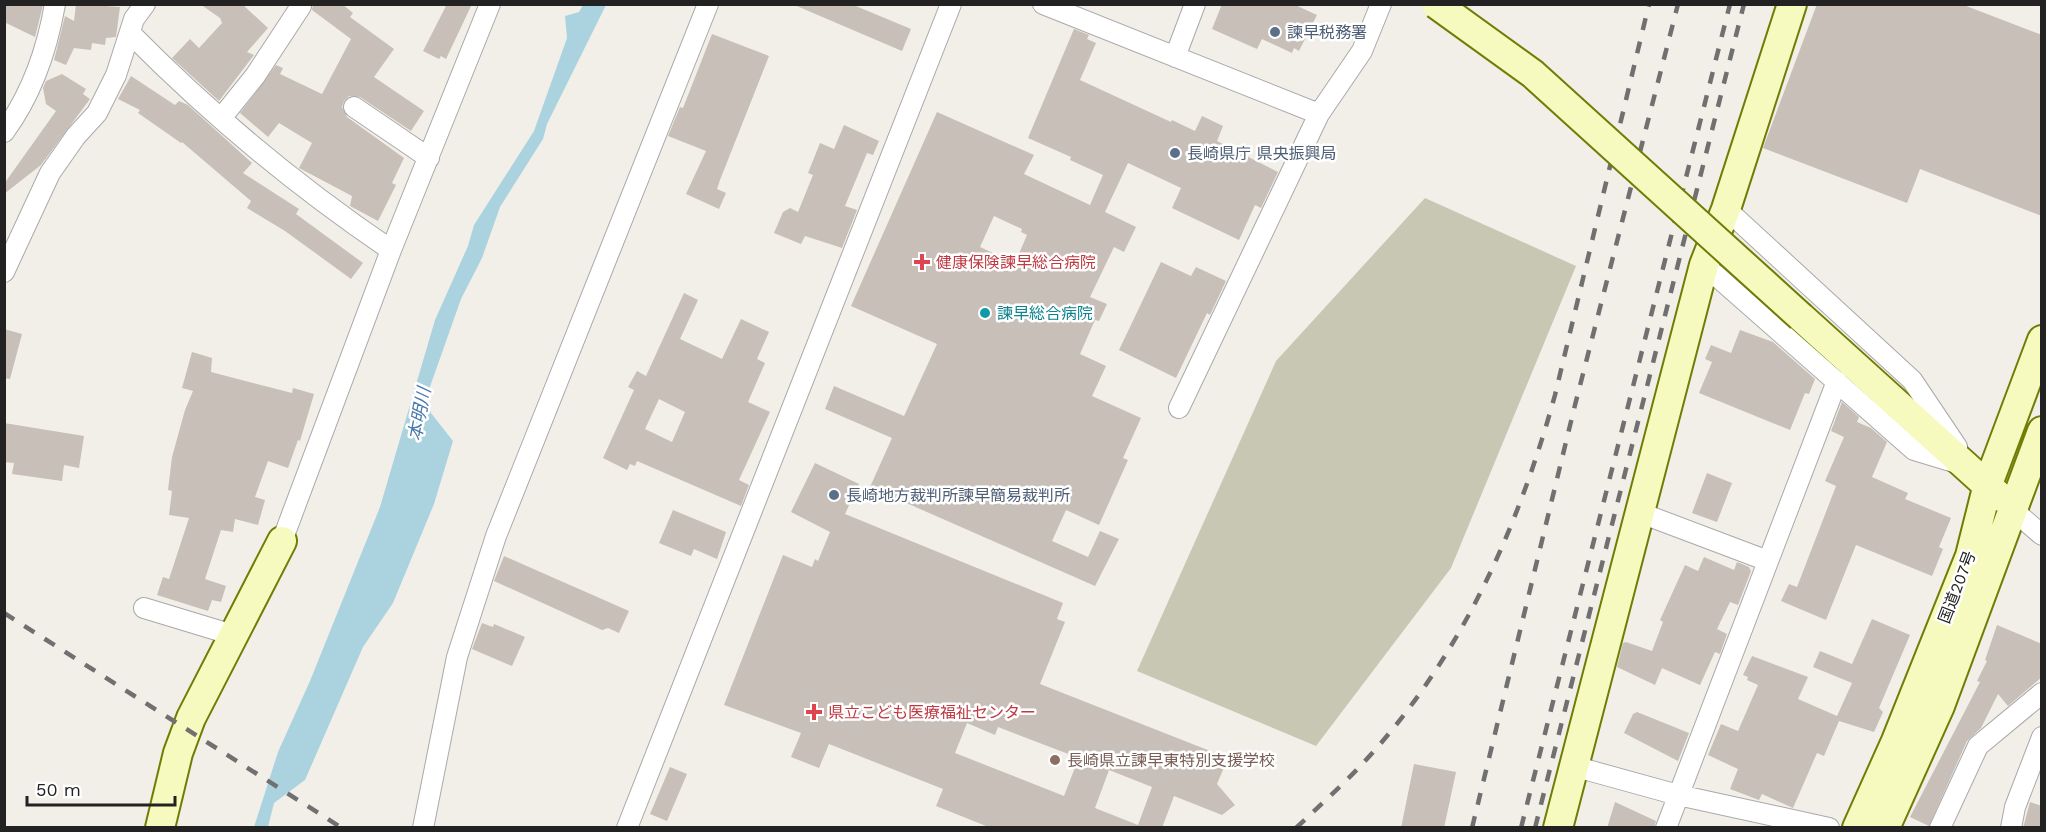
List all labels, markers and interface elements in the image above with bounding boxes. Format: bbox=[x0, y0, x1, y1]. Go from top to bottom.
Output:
place label: 諫早税務署 bbox=[1287, 23, 1367, 42]
marker: 諫早税務署 bbox=[1268, 25, 1282, 39]
place label: 長崎県庁 県央振興局 bbox=[1187, 144, 1336, 163]
marker: 長崎県庁 県央振興局 bbox=[1168, 146, 1182, 160]
marker: 健康保険諫早総合病院 bbox=[913, 253, 931, 271]
place label: 健康保険諫早総合病院 bbox=[936, 253, 1096, 272]
place label: 諫早総合病院 bbox=[997, 304, 1093, 323]
marker: 諫早総合病院 bbox=[978, 306, 992, 320]
water label: 本明川 bbox=[404, 384, 435, 443]
place label: 長崎地方裁判所諫早簡易裁判所 bbox=[846, 486, 1070, 505]
marker: 長崎地方裁判所諫早簡易裁判所 bbox=[827, 488, 841, 502]
street label: 国道207号 bbox=[1935, 548, 1979, 626]
marker: 県立こども医療福祉センター bbox=[805, 703, 823, 721]
place label: 県立こども医療福祉センター bbox=[828, 703, 1036, 722]
place label: 長崎県立諫早東特別支援学校 bbox=[1067, 751, 1275, 770]
marker: 長崎県立諫早東特別支援学校 bbox=[1048, 753, 1062, 767]
scale bar bbox=[27, 769, 176, 807]
text: 50 m bbox=[36, 779, 81, 800]

